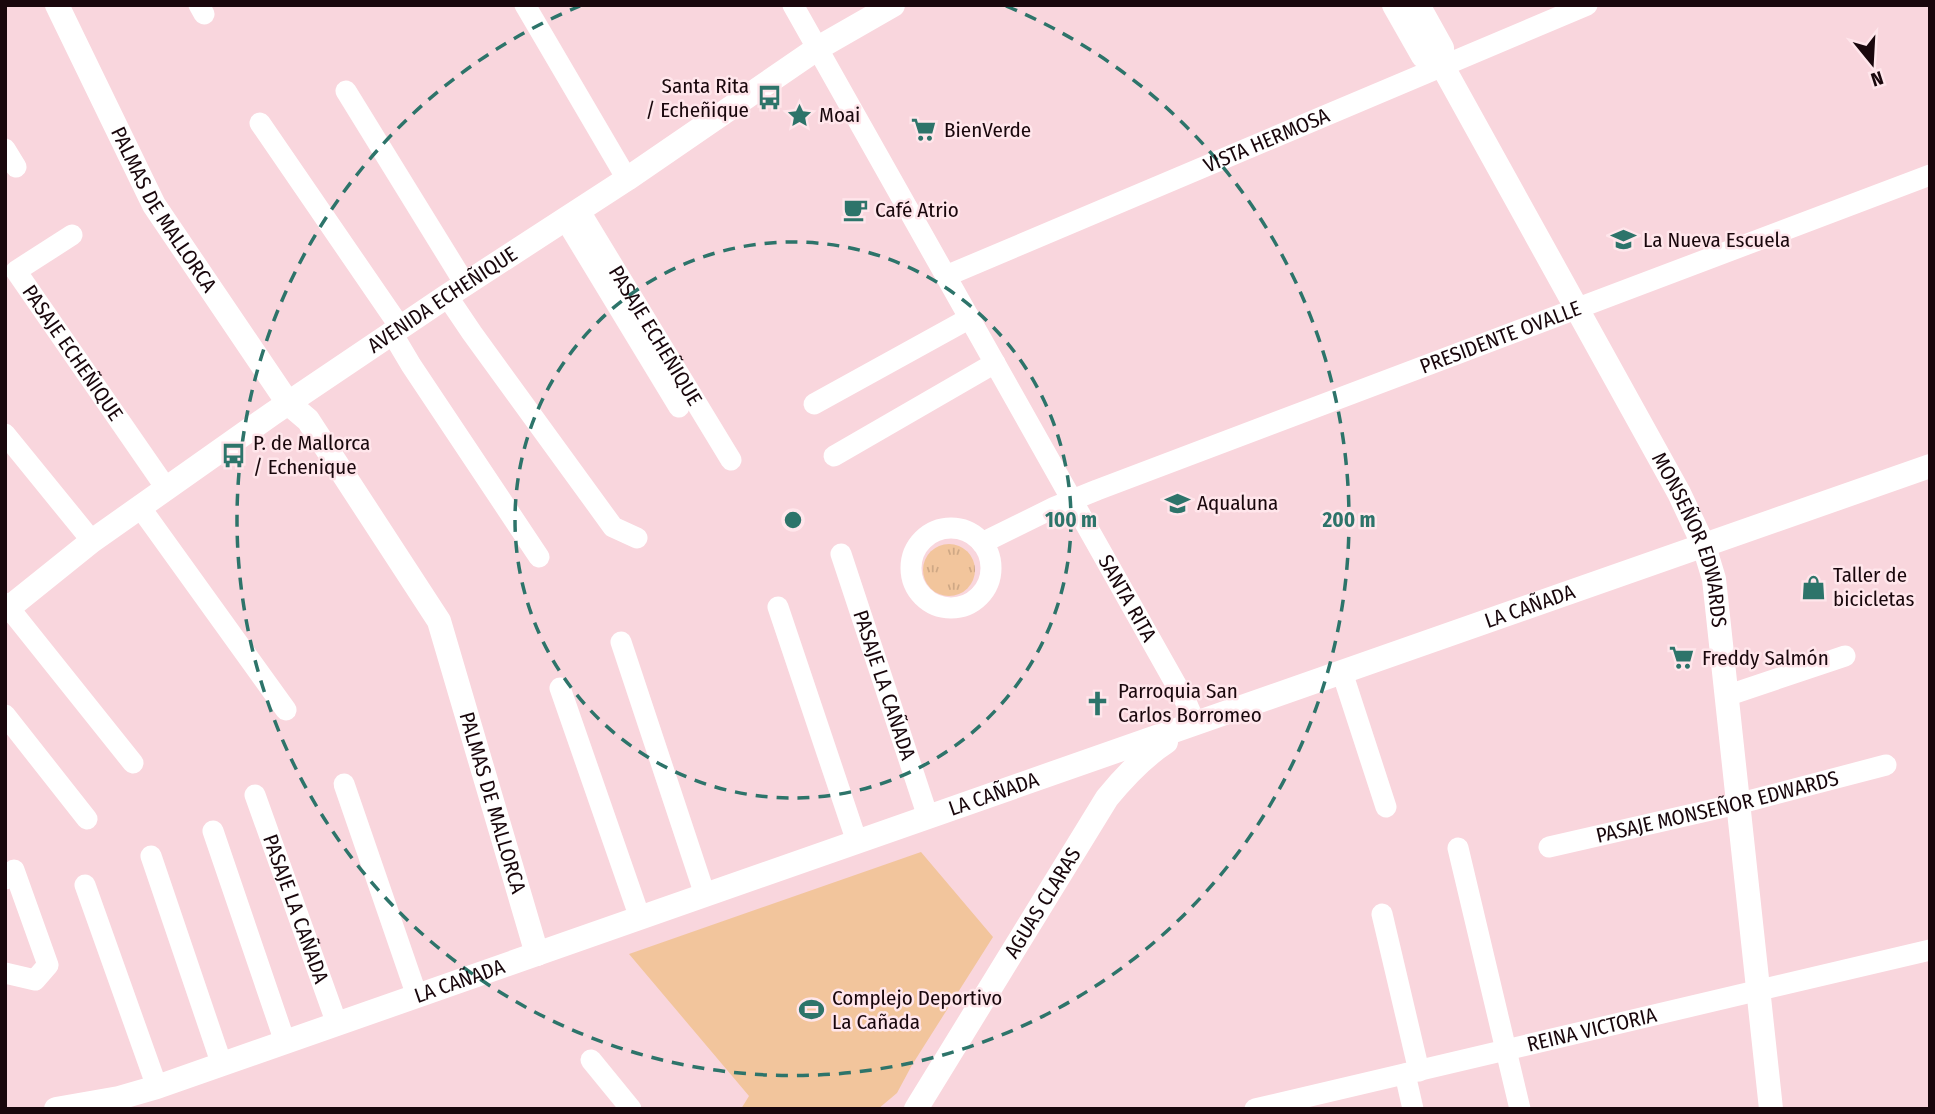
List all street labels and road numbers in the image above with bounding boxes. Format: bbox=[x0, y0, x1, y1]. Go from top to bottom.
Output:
street label: VISTA HERMOSA bbox=[1200, 102, 1333, 179]
street label: PALMAS DE MALLORCA bbox=[105, 123, 222, 297]
street label: AVENIDA ECHEÑIQUE bbox=[363, 241, 522, 359]
street label: PASAJE ECHEÑIQUE bbox=[603, 261, 708, 411]
street label: PASAJE ECHEÑIQUE bbox=[17, 280, 129, 426]
street label: PRESIDENTE OVALLE bbox=[1416, 295, 1585, 380]
street label: MONSEÑOR EDWARDS bbox=[1646, 448, 1732, 629]
street label: SANTA RITA bbox=[1093, 550, 1162, 646]
street label: LA CAÑADA bbox=[1481, 578, 1578, 634]
street label: PASAJE LA CAÑADA bbox=[847, 607, 921, 763]
street label: PALMAS DE MALLORCA bbox=[453, 709, 532, 897]
street label: PASAJE MONSEÑOR EDWARDS bbox=[1593, 765, 1841, 849]
street label: LA CAÑADA bbox=[945, 766, 1042, 822]
street label: PASAJE LA CAÑADA bbox=[257, 831, 334, 987]
street label: AGUAS CLARAS bbox=[999, 843, 1087, 963]
street label: LA CAÑADA bbox=[411, 953, 508, 1009]
street label: REINA VICTORIA bbox=[1524, 1002, 1659, 1058]

